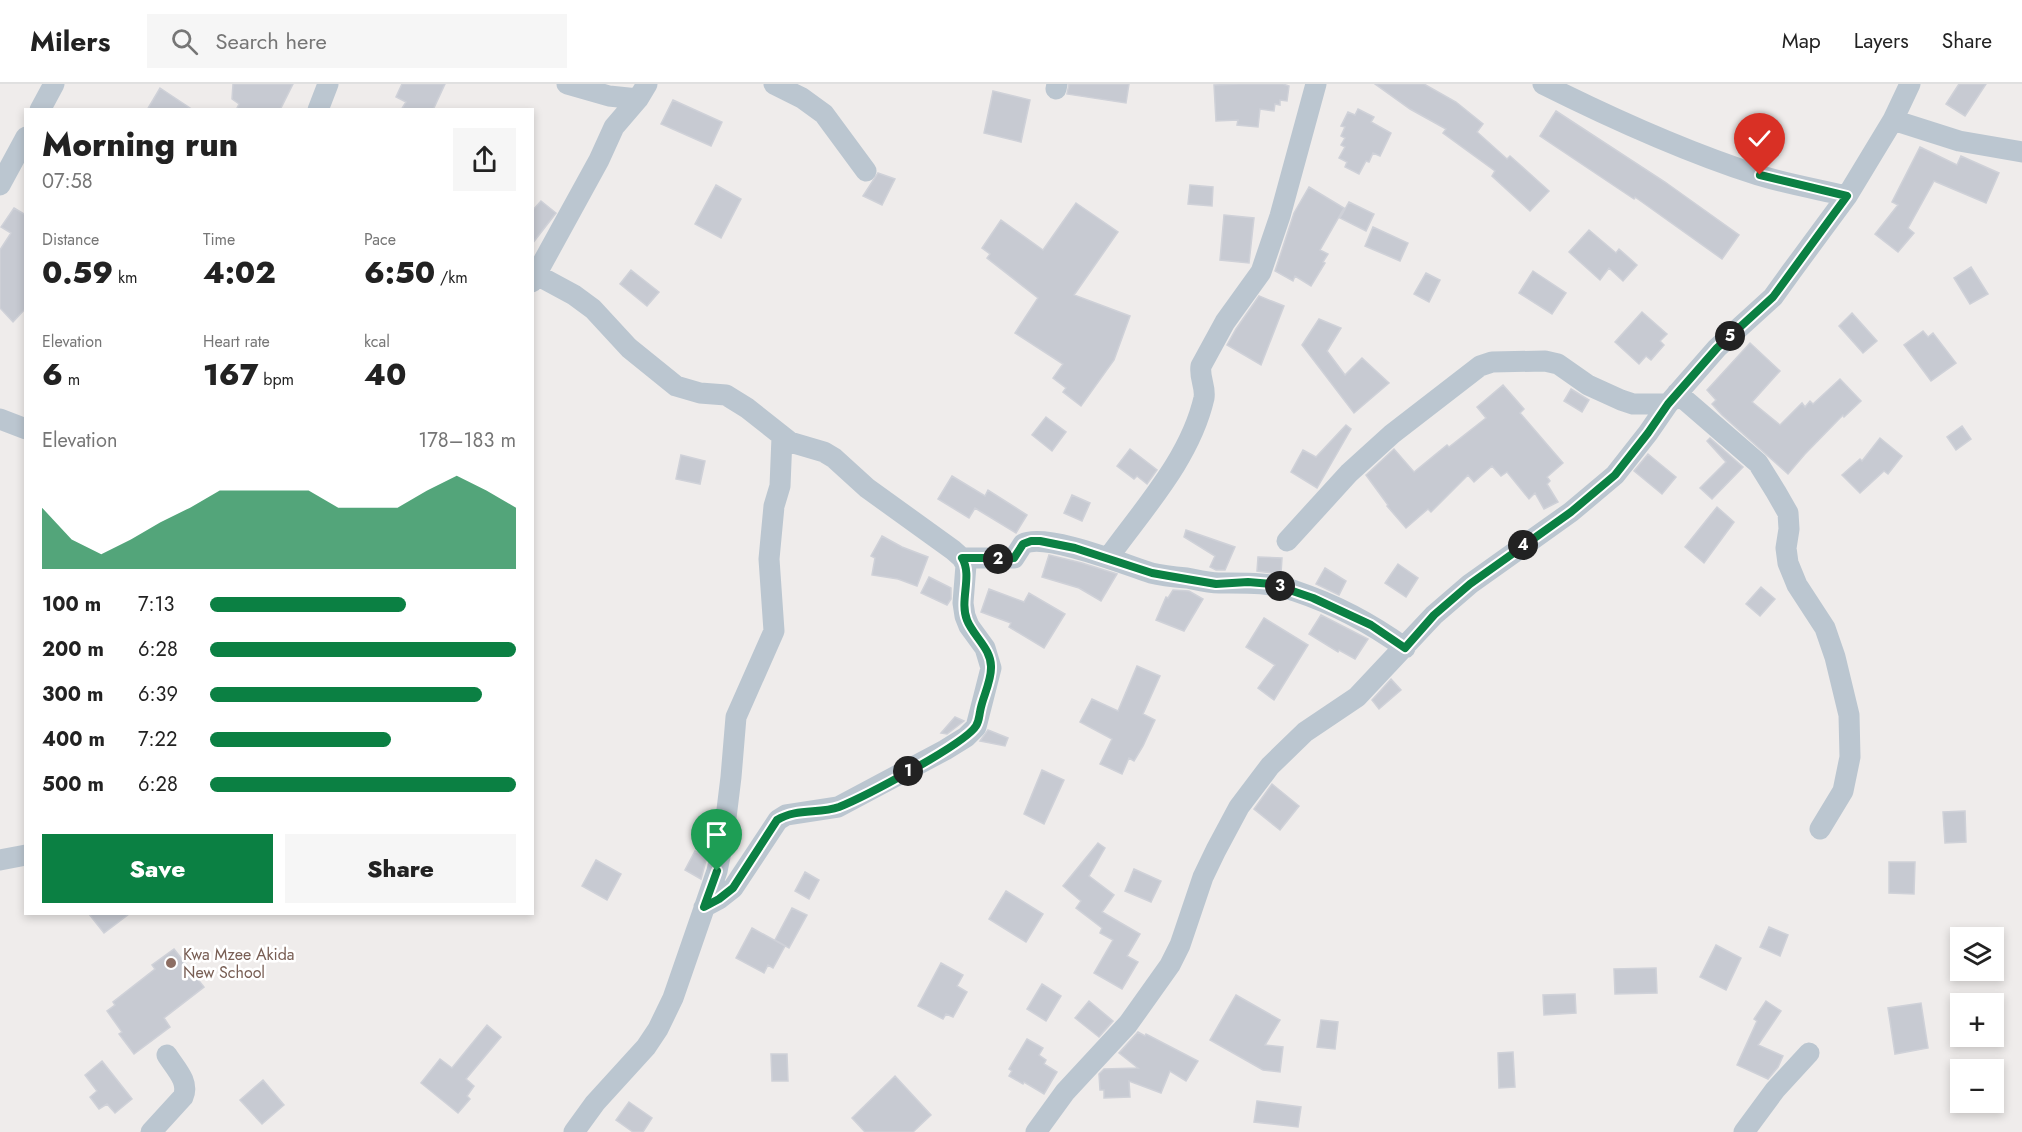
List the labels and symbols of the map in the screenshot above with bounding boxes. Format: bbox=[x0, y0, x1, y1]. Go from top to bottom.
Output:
pin bbox=[1734, 113, 1785, 175]
pin: 5 bbox=[1715, 321, 1745, 351]
pin: 4 bbox=[1508, 530, 1538, 560]
pin: 2 bbox=[983, 544, 1013, 574]
pin: 3 bbox=[1265, 571, 1295, 601]
pin: 1 bbox=[893, 756, 923, 786]
pin bbox=[691, 809, 742, 871]
place label: Kwa Mzee Akida New School bbox=[183, 943, 295, 984]
marker: Kwa Mzee Akida New School bbox=[164, 956, 178, 970]

